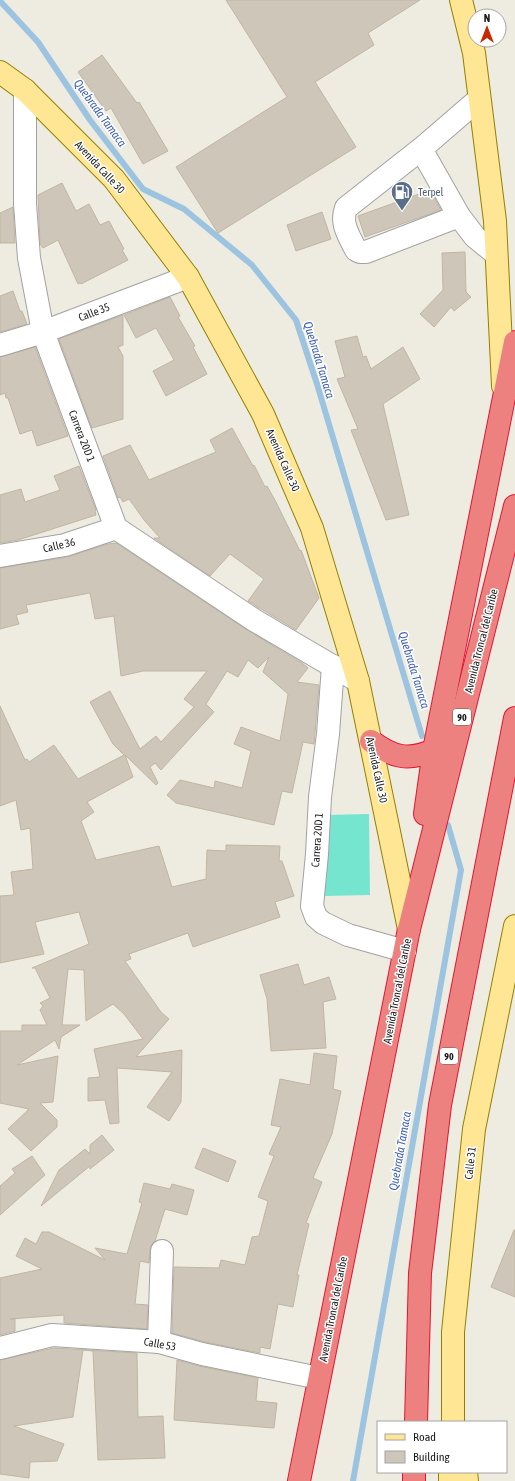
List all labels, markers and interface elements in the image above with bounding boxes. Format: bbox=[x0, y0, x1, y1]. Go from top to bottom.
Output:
north arrow bbox=[467, 8, 507, 48]
text: N bbox=[484, 12, 490, 24]
water label: Quebrada Tamaca bbox=[71, 77, 129, 150]
street label: Avenida Calle 30 bbox=[73, 138, 127, 196]
fuel station icon: Terpel bbox=[389, 179, 415, 212]
place label: Terpel bbox=[418, 186, 444, 198]
street label: Calle 35 bbox=[77, 301, 111, 323]
water label: Quebrada Tamaca bbox=[301, 320, 338, 401]
street label: Carrera 20D 1 bbox=[67, 408, 97, 464]
street label: Avenida Calle 30 bbox=[264, 427, 302, 493]
street label: Calle 36 bbox=[42, 535, 76, 555]
street label: Avenida Troncal del Caribe bbox=[462, 588, 500, 694]
water label: Quebrada Tamaca bbox=[396, 630, 433, 711]
road number: 90 bbox=[453, 709, 471, 725]
street label: Avenida Calle 30 bbox=[364, 736, 390, 804]
street label: Carrera 20D 1 bbox=[309, 812, 325, 868]
street label: Avenida Troncal del Caribe bbox=[381, 937, 413, 1045]
road number: 90 bbox=[440, 1048, 458, 1064]
water label: Quebrada Tamaca bbox=[386, 1110, 414, 1192]
street label: Calle 31 bbox=[462, 1146, 478, 1180]
street label: Avenida Troncal del Caribe bbox=[317, 1255, 349, 1363]
street label: Calle 53 bbox=[143, 1335, 177, 1353]
legend bbox=[377, 1421, 507, 1473]
text: Road bbox=[413, 1430, 436, 1444]
text: Building bbox=[413, 1450, 451, 1464]

